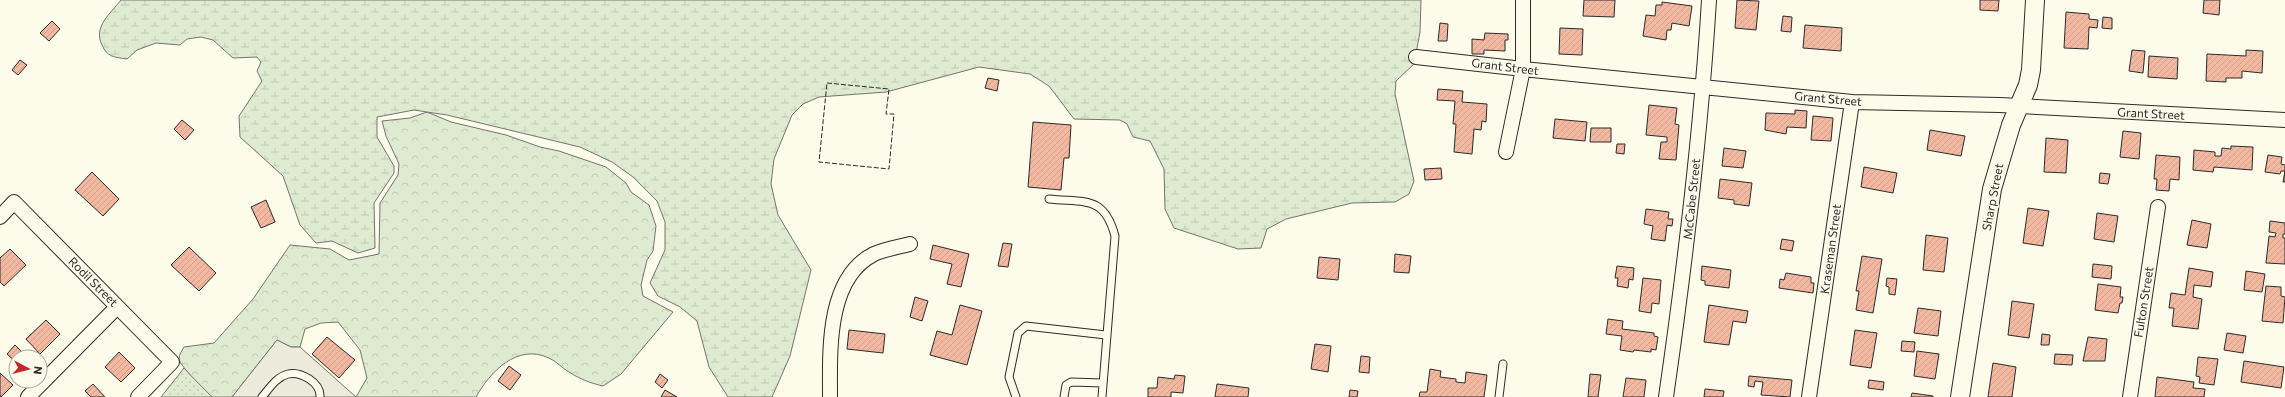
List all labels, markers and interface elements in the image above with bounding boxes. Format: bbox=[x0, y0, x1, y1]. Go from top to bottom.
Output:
street label: Grant Street bbox=[1471, 55, 1540, 77]
street label: Grant Street bbox=[1794, 88, 1863, 108]
street label: Grant Street bbox=[2117, 104, 2185, 122]
street label: McCabe Street bbox=[1680, 158, 1702, 240]
street label: Sharp Street bbox=[1979, 162, 2005, 232]
street label: Kraseman Street bbox=[1817, 203, 1843, 295]
street label: Rodil Street bbox=[66, 254, 121, 309]
street label: Fulton Street bbox=[2131, 265, 2156, 338]
north arrow bbox=[8, 349, 48, 389]
text: N bbox=[31, 365, 45, 375]

